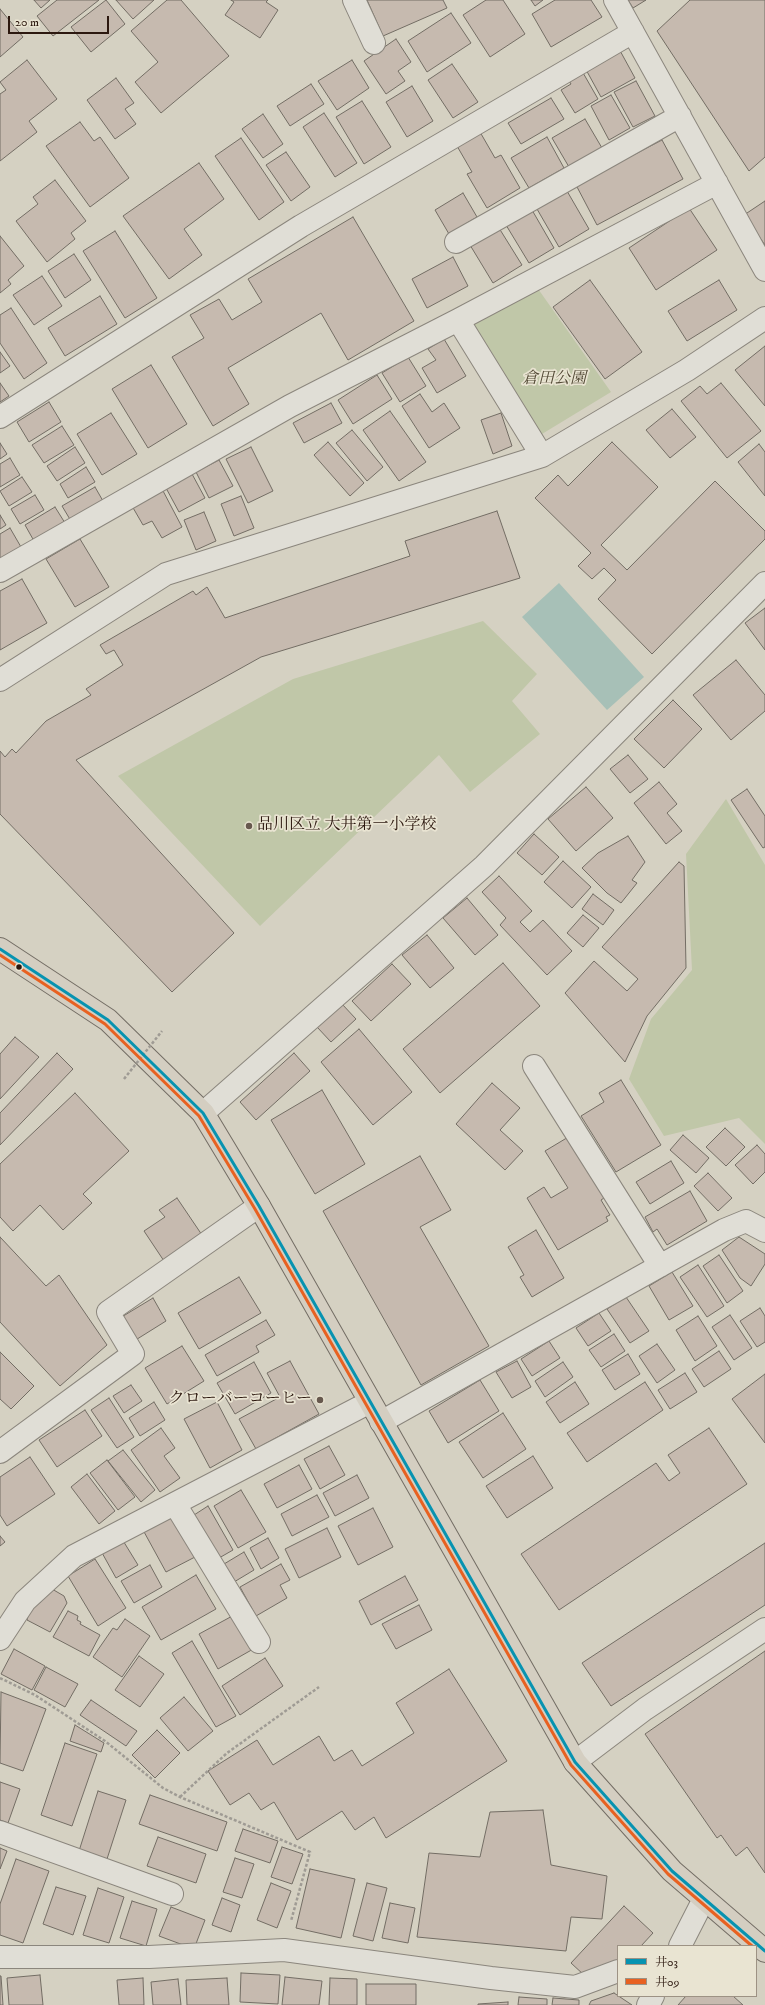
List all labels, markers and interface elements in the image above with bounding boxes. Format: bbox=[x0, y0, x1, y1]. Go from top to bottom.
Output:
scale bar bbox=[10, 8, 111, 34]
text: 20 m bbox=[15, 15, 39, 30]
park label: 倉田公園 bbox=[522, 370, 586, 390]
place label: 品川区立 大井第一小学校 bbox=[257, 816, 436, 836]
marker: 品川区立 大井第一小学校 bbox=[244, 821, 254, 831]
unlabelled marker bbox=[14, 962, 24, 972]
place label: クローバーコーヒー bbox=[169, 1390, 312, 1410]
marker: クローバーコーヒー bbox=[315, 1395, 325, 1405]
legend bbox=[617, 1945, 757, 1997]
text: 井03 bbox=[655, 1955, 678, 1970]
text: 井09 bbox=[655, 1975, 679, 1990]

